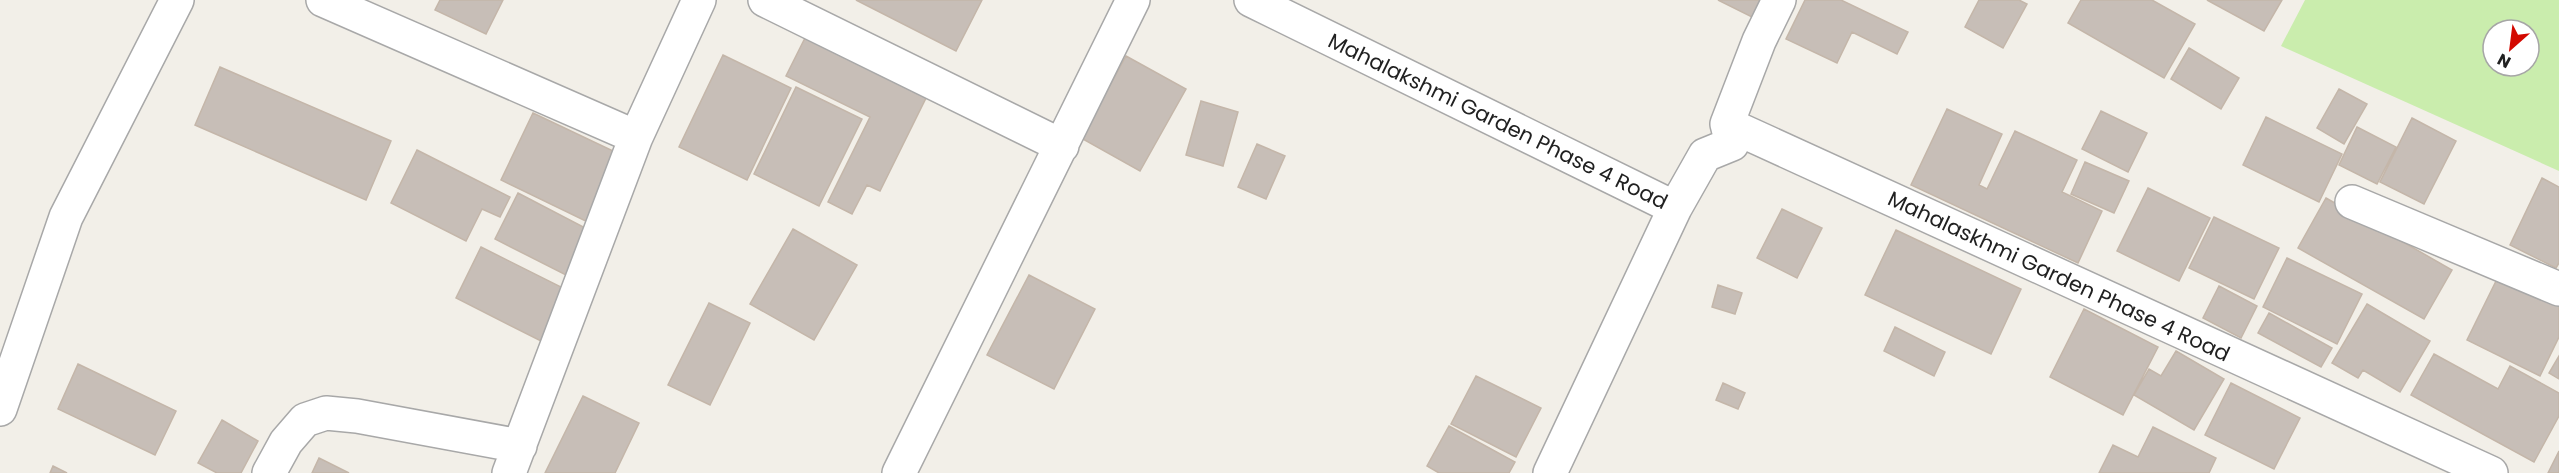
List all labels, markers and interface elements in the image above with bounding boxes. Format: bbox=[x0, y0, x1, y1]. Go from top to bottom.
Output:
north arrow bbox=[2481, 18, 2541, 78]
street label: Mahalakshmi Garden Phase 4 Road bbox=[1323, 26, 1673, 216]
text: N bbox=[2493, 48, 2515, 74]
street label: Mahalaskhmi Garden Phase 4 Road bbox=[1883, 184, 2235, 368]

